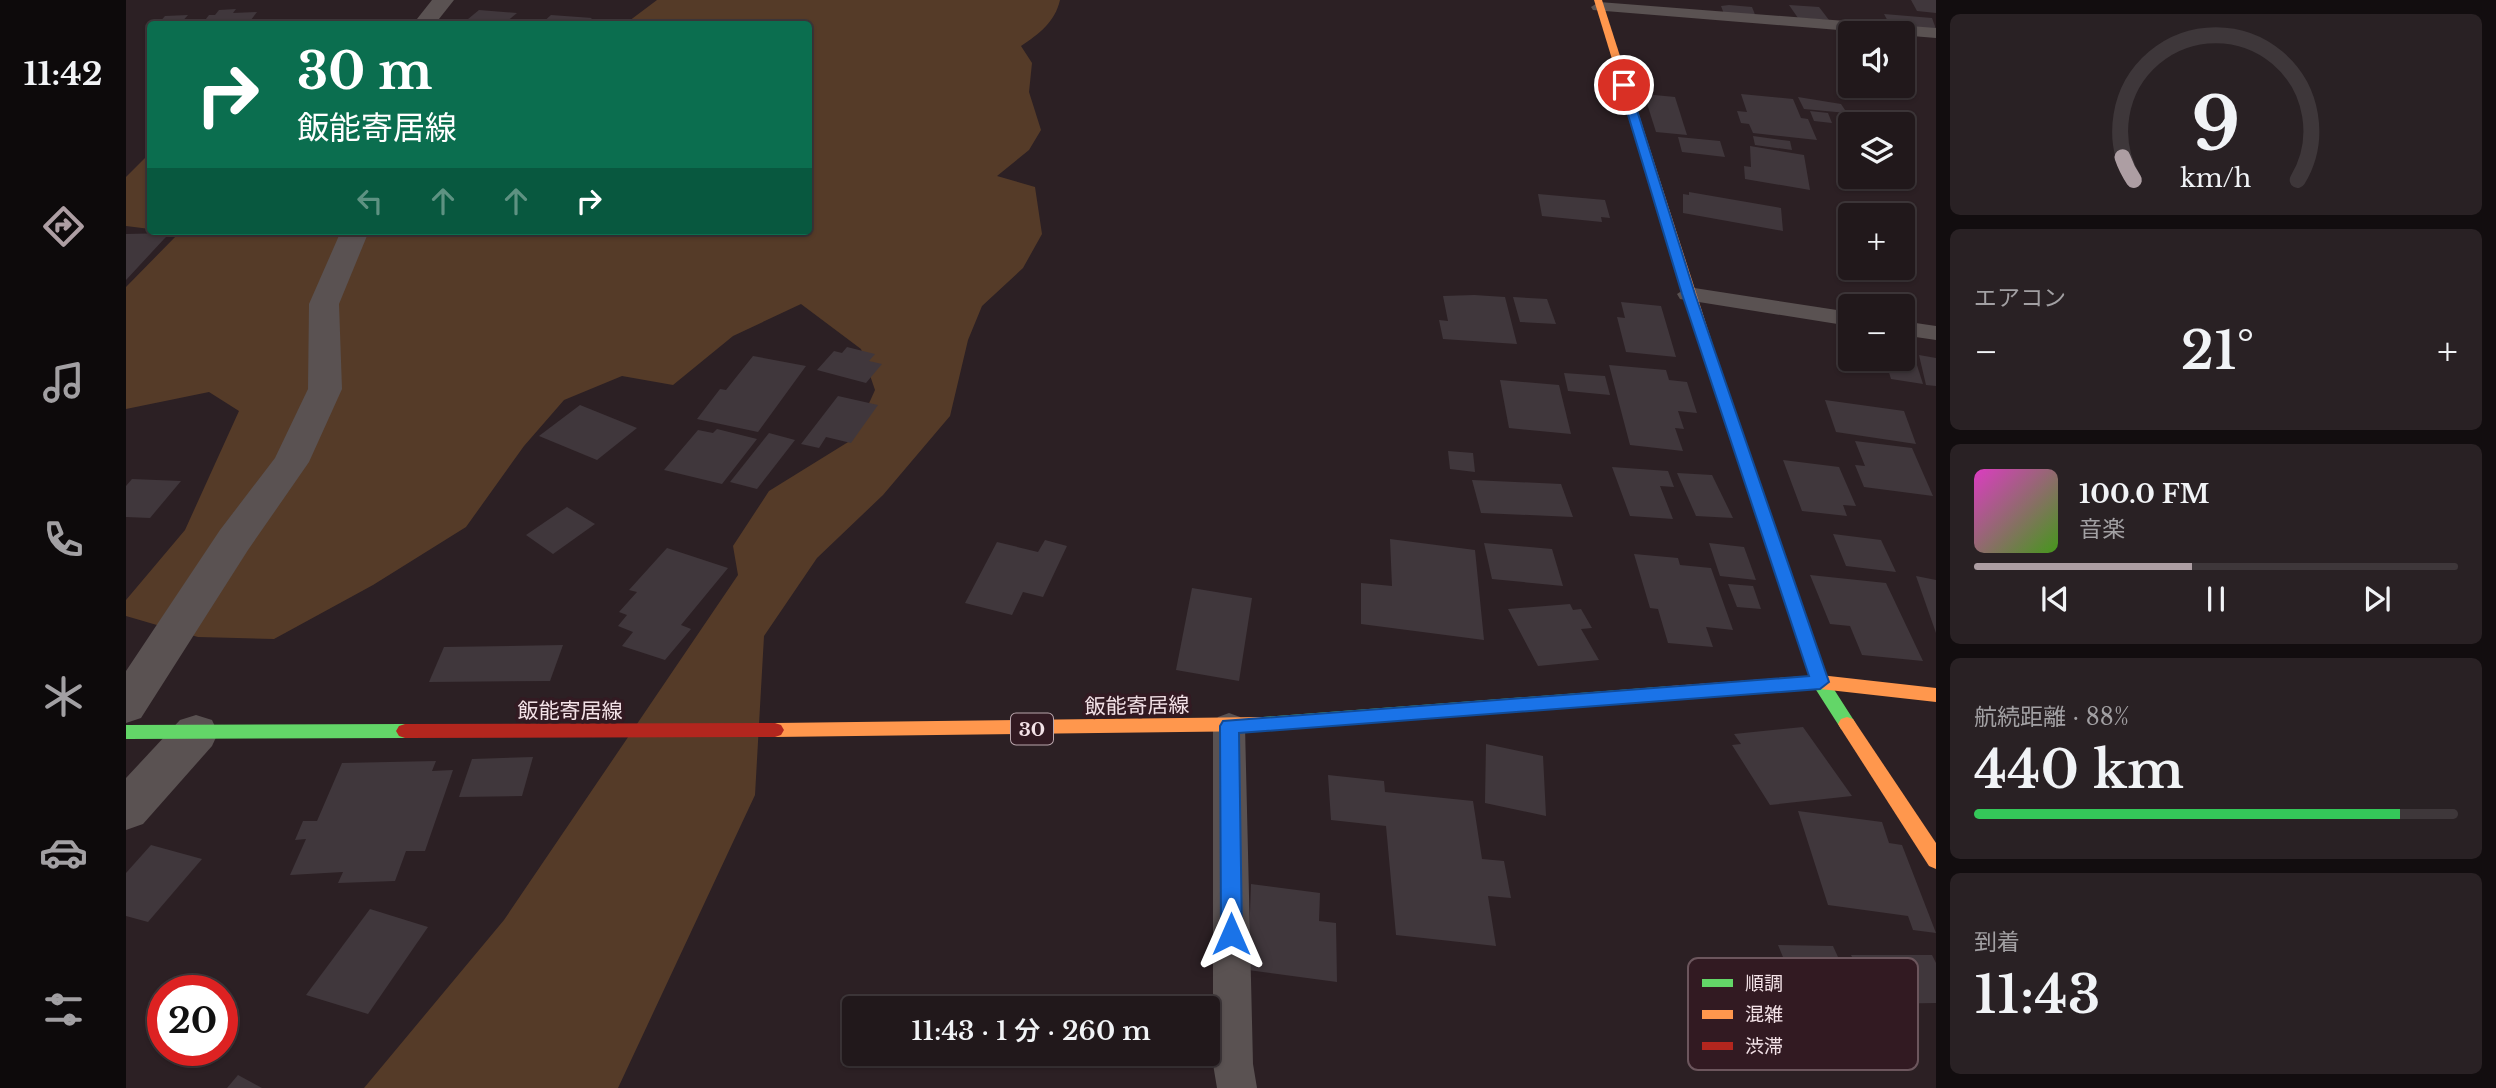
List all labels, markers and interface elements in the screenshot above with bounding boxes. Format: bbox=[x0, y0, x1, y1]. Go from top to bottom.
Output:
map controls bbox=[1838, 21, 1915, 371]
button: sound bbox=[1838, 21, 1915, 98]
text: 30 m bbox=[297, 41, 432, 102]
icon: right bbox=[182, 49, 273, 140]
text: 11:42 bbox=[23, 54, 103, 94]
pin bbox=[1594, 55, 1654, 115]
icon: arrive bbox=[1605, 66, 1643, 104]
text: 9 bbox=[2191, 80, 2241, 171]
text: 飯能寄居線 bbox=[297, 108, 457, 148]
button: layers bbox=[1838, 112, 1915, 189]
text: km/h bbox=[2181, 163, 2251, 194]
icon: left bbox=[351, 182, 389, 220]
icon: ahead bbox=[424, 182, 462, 220]
icon: ahead bbox=[497, 182, 535, 220]
icon: right bbox=[570, 182, 608, 220]
icon: directions bbox=[39, 202, 88, 251]
button: + bbox=[1838, 203, 1915, 280]
text: エアコン bbox=[1974, 284, 2066, 312]
button: − bbox=[1838, 294, 1915, 371]
text: 21° bbox=[2181, 319, 2254, 383]
text: − bbox=[1974, 328, 1998, 375]
text: + bbox=[2437, 328, 2458, 375]
icon: music bbox=[39, 358, 88, 407]
text: 100.0 FM bbox=[2079, 478, 2210, 510]
icon: phone bbox=[39, 515, 88, 564]
text: 音楽 bbox=[2079, 515, 2125, 543]
icon: previous bbox=[2036, 580, 2074, 618]
icon: pause bbox=[2197, 580, 2235, 618]
icon: next bbox=[2358, 580, 2396, 618]
icon: climate bbox=[39, 672, 88, 721]
street label: 飯能寄居線 bbox=[1084, 692, 1190, 720]
street label: 飯能寄居線 bbox=[518, 698, 623, 724]
text: 航続距離 · 88% bbox=[1974, 703, 2129, 731]
road number: 30 bbox=[1011, 714, 1053, 744]
text: 440 km bbox=[1974, 738, 2184, 802]
icon: car bbox=[39, 828, 88, 877]
position arrow bbox=[1194, 897, 1268, 971]
text: 到着 bbox=[1974, 928, 2020, 956]
legend bbox=[1688, 958, 1918, 1070]
text: 11:43 bbox=[1974, 963, 2100, 1027]
text: 順調 bbox=[1745, 972, 1783, 995]
speed limit sign: 20 bbox=[147, 975, 238, 1066]
icon: filters bbox=[39, 985, 88, 1034]
text: 混雑 bbox=[1745, 1003, 1783, 1026]
text: 11:43 · 1 分 · 260 m bbox=[911, 1015, 1151, 1047]
text: 渋滞 bbox=[1745, 1035, 1783, 1058]

